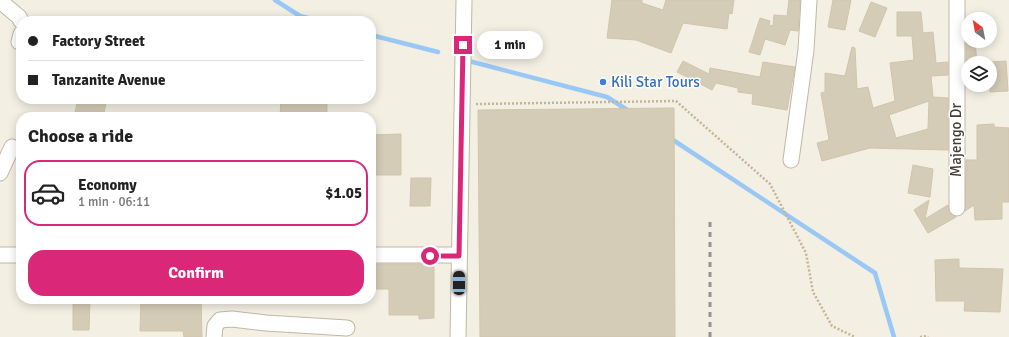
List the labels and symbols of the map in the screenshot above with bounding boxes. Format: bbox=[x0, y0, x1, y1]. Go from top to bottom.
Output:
north arrow bbox=[961, 12, 997, 48]
callout: 1 min bbox=[477, 31, 543, 59]
route end bbox=[454, 36, 472, 54]
place label: Kili Star Tours bbox=[611, 73, 700, 91]
marker: Kili Star Tours bbox=[598, 77, 608, 87]
street label: Majengo Dr bbox=[947, 103, 965, 177]
route start bbox=[421, 247, 439, 265]
car bbox=[453, 271, 465, 295]

